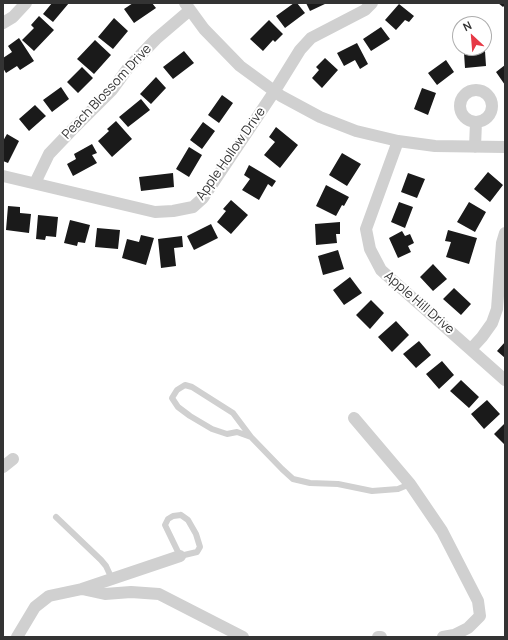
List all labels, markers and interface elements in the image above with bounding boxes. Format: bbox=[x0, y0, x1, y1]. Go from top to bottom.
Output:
north arrow bbox=[452, 16, 492, 56]
text: N bbox=[460, 17, 474, 34]
street label: Peach Blossom Drive bbox=[59, 41, 155, 143]
street label: Apple Hollow Drive bbox=[193, 105, 269, 203]
street label: Apple Hill Drive bbox=[381, 268, 457, 338]

